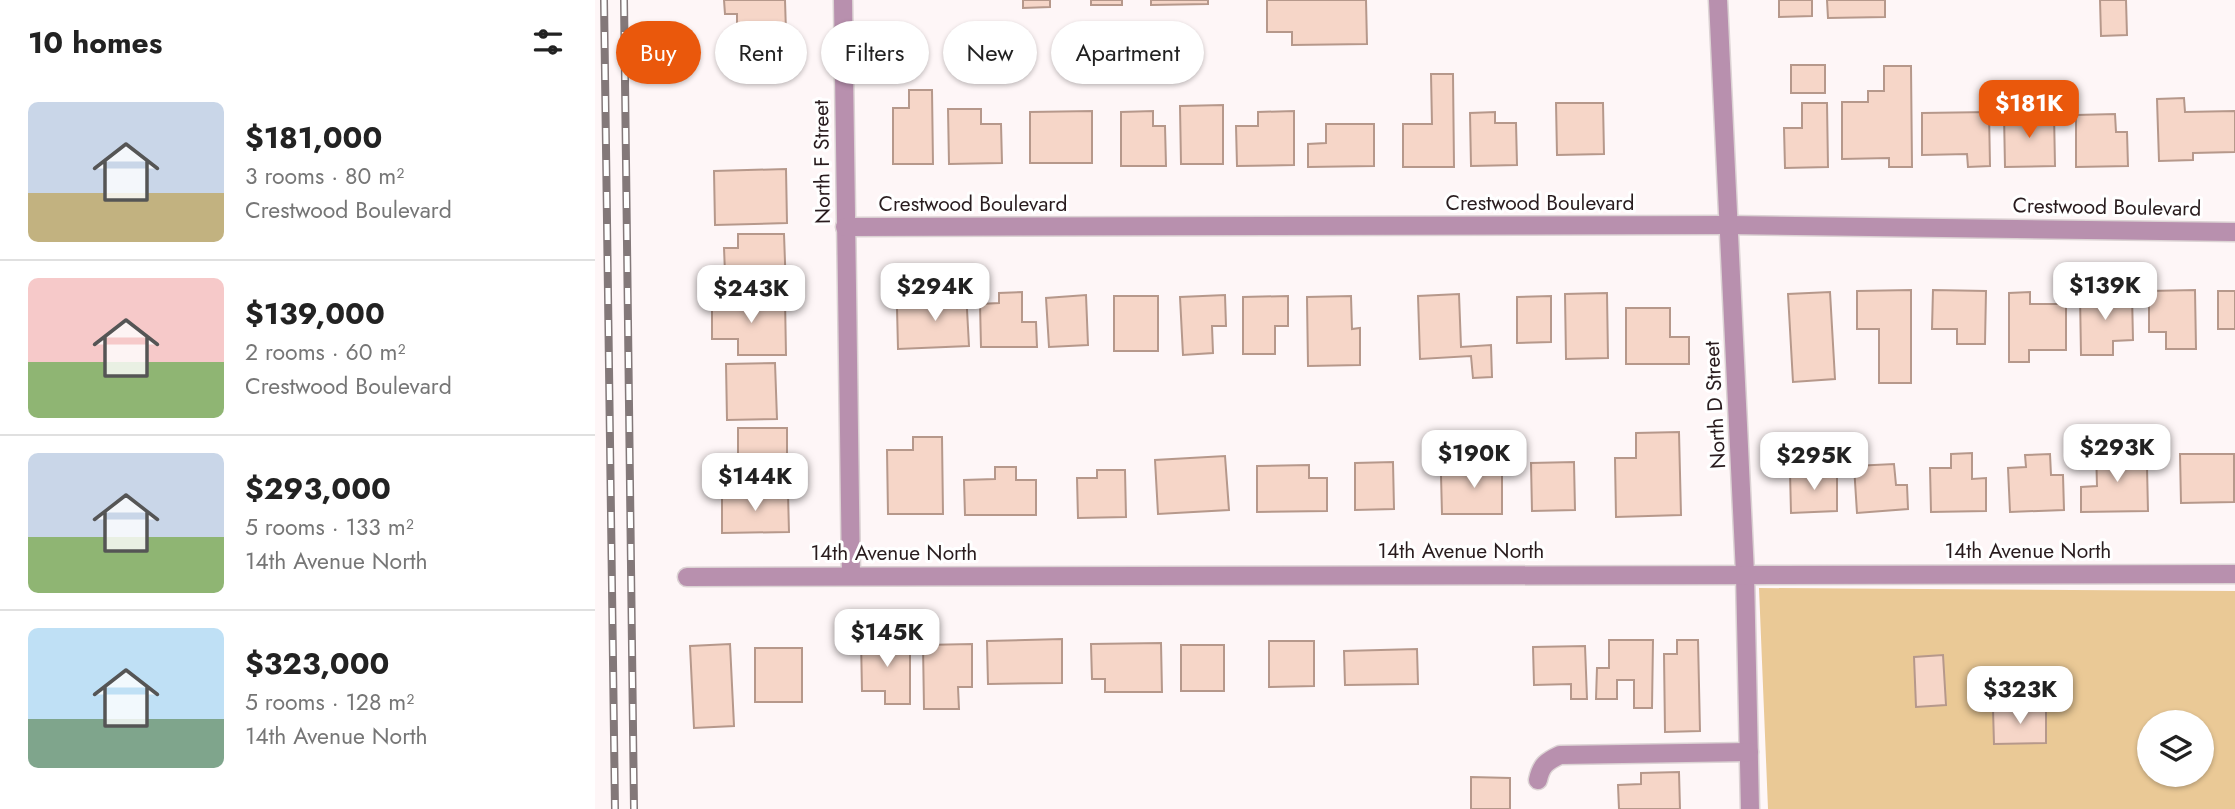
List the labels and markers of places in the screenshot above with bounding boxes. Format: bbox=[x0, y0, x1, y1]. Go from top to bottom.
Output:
pin: $181K bbox=[1980, 80, 2078, 140]
pin: $139K bbox=[2056, 262, 2154, 322]
pin: $294K bbox=[886, 264, 984, 323]
pin: $243K bbox=[702, 266, 800, 325]
pin: $293K bbox=[2068, 424, 2166, 484]
pin: $190K bbox=[1425, 430, 1523, 490]
pin: $295K bbox=[1765, 433, 1863, 492]
pin: $144K bbox=[706, 454, 804, 513]
pin: $145K bbox=[838, 610, 936, 669]
pin: $323K bbox=[1971, 666, 2069, 726]

